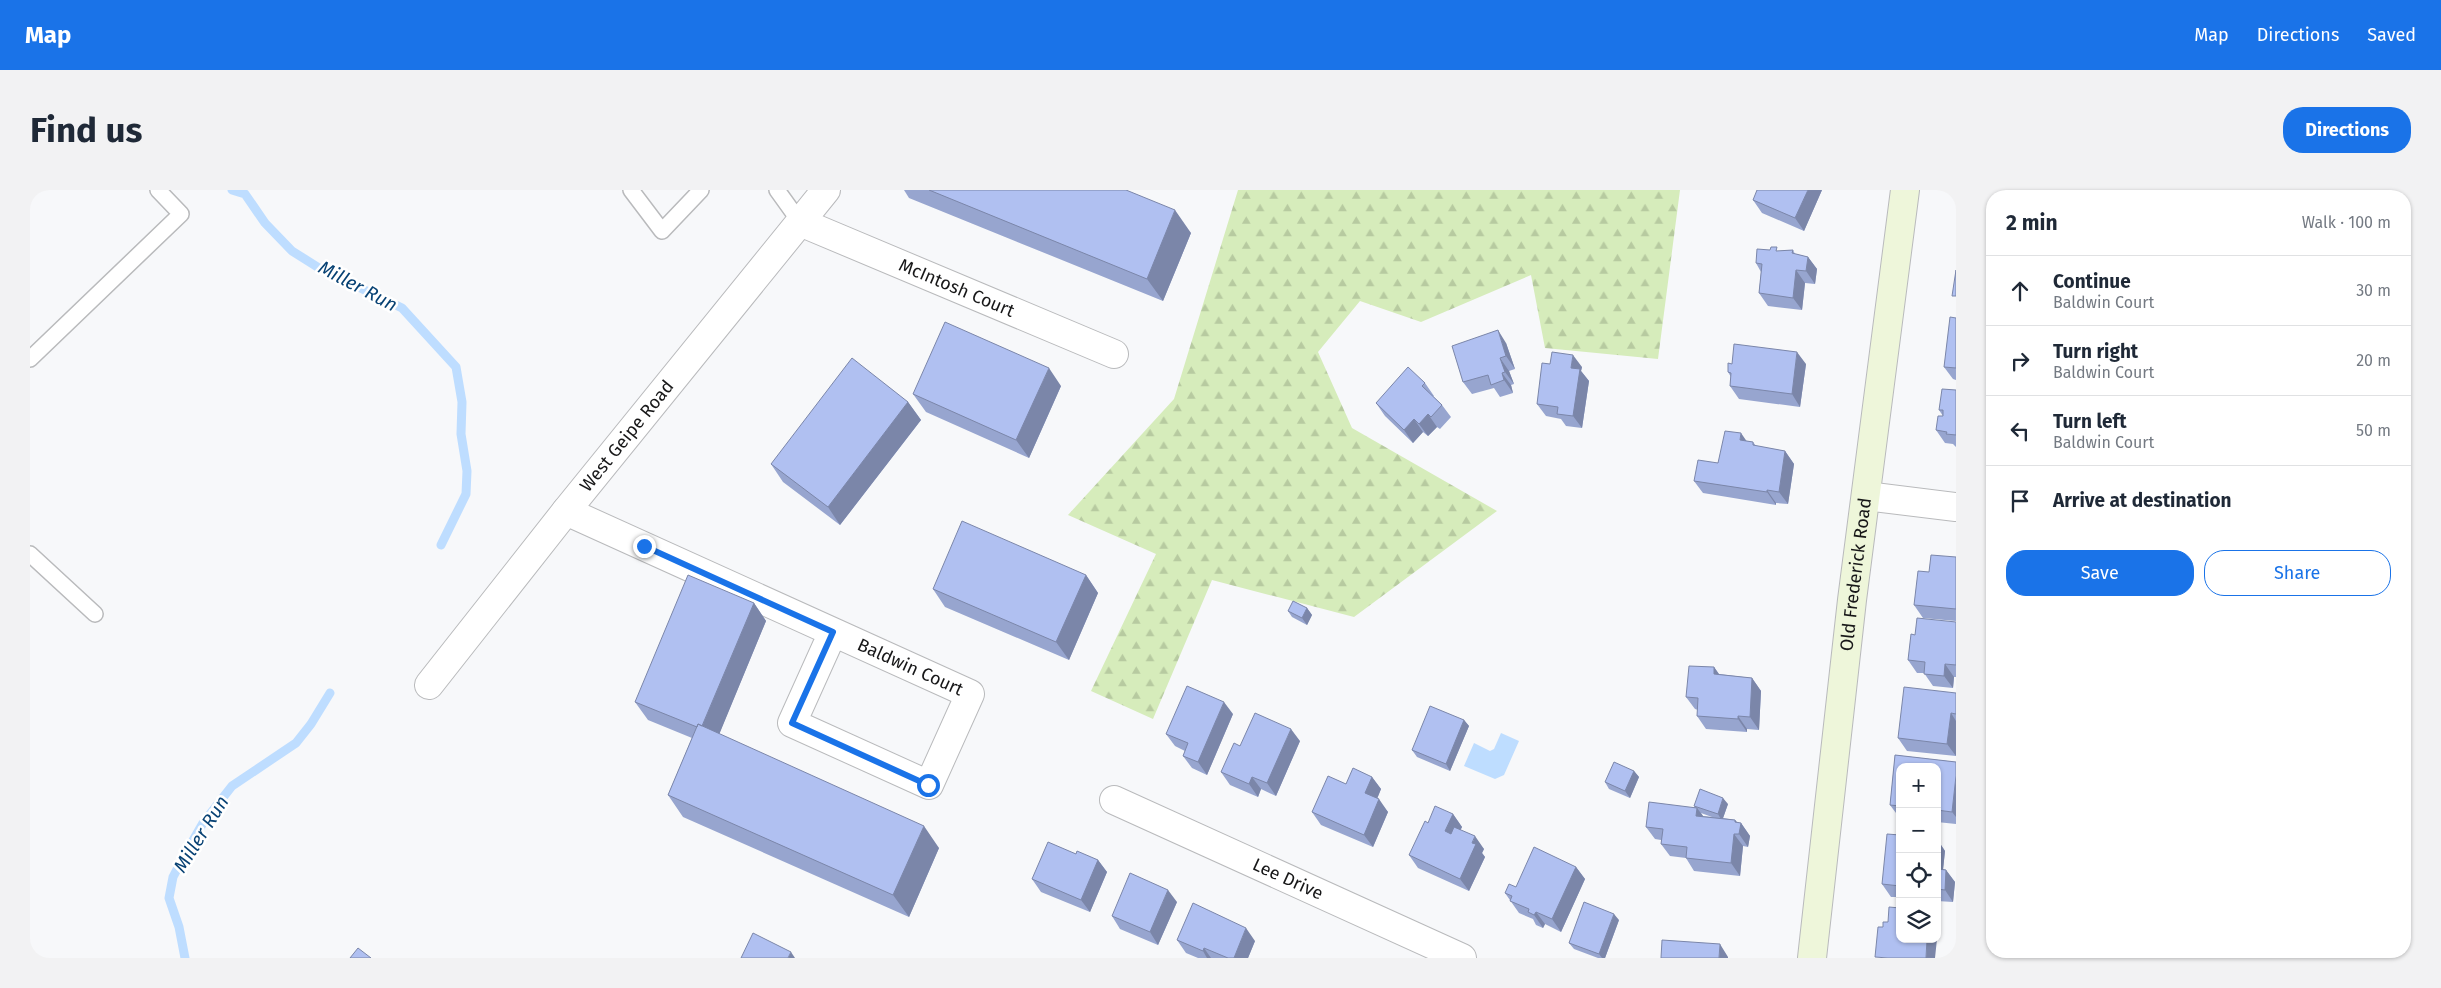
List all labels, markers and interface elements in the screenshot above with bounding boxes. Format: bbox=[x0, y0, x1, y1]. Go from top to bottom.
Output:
text: Map bbox=[25, 21, 71, 49]
text: Map bbox=[2194, 24, 2229, 46]
text: Directions bbox=[2257, 24, 2339, 46]
text: Saved bbox=[2367, 24, 2416, 46]
button: Directions bbox=[2283, 107, 2411, 153]
text: Find us bbox=[30, 109, 142, 151]
text: 2 min bbox=[2006, 210, 2058, 236]
text: Walk · 100 m bbox=[2302, 213, 2391, 232]
street label: McIntosh Court bbox=[896, 254, 1018, 322]
water label: Miller Run bbox=[315, 256, 401, 316]
text: Continue bbox=[2053, 270, 2131, 293]
icon: ahead bbox=[2006, 277, 2034, 305]
text: 30 m bbox=[2356, 281, 2391, 300]
text: Baldwin Court bbox=[2053, 293, 2154, 312]
text: Turn right bbox=[2053, 340, 2138, 363]
icon: right bbox=[2006, 347, 2034, 375]
text: 20 m bbox=[2356, 351, 2391, 370]
text: Baldwin Court bbox=[2053, 363, 2154, 382]
street label: West Geipe Road bbox=[575, 376, 679, 496]
text: Turn left bbox=[2053, 410, 2127, 433]
icon: left bbox=[2006, 417, 2034, 445]
text: 50 m bbox=[2356, 421, 2391, 440]
text: Baldwin Court bbox=[2053, 433, 2154, 452]
icon: arrive bbox=[2006, 487, 2034, 515]
text: Arrive at destination bbox=[2053, 489, 2232, 512]
street label: Old Frederick Road bbox=[1835, 496, 1876, 652]
route end bbox=[633, 535, 656, 558]
button: Save bbox=[2006, 550, 2194, 596]
button: Share bbox=[2204, 550, 2391, 596]
street label: Baldwin Court bbox=[854, 633, 967, 701]
map controls bbox=[1896, 763, 1941, 943]
button: + bbox=[1896, 763, 1941, 808]
route start bbox=[917, 774, 940, 797]
water label: Miller Run bbox=[168, 791, 234, 877]
button: − bbox=[1896, 808, 1941, 853]
street label: Lee Drive bbox=[1249, 853, 1327, 905]
button: locate bbox=[1896, 853, 1941, 898]
button: layers bbox=[1896, 898, 1941, 943]

